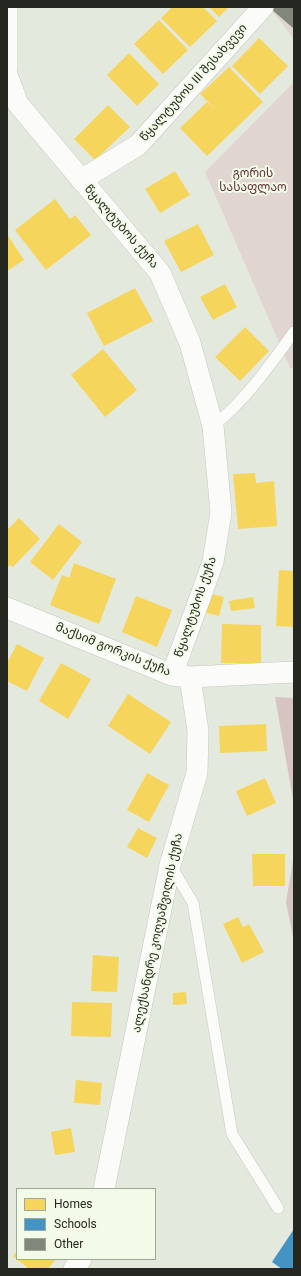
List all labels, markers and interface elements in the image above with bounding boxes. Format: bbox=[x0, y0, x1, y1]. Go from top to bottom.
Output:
street label: წყალტუბოს III შესახვევი bbox=[137, 21, 251, 145]
park label: გორის სასაფლაო bbox=[219, 167, 287, 195]
street label: წყალტუბოს ქუჩა bbox=[81, 182, 161, 272]
street label: წყალტუბოს ქუჩა bbox=[172, 555, 220, 659]
street label: მაქსიმ გორკის ქუჩა bbox=[53, 620, 173, 680]
street label: ალექსანდრე კოღუაშვილის ქუჩა bbox=[130, 832, 186, 1034]
legend bbox=[16, 1188, 156, 1260]
text: Homes bbox=[54, 1197, 92, 1211]
text: Schools bbox=[54, 1217, 97, 1231]
text: Other bbox=[54, 1237, 83, 1251]

